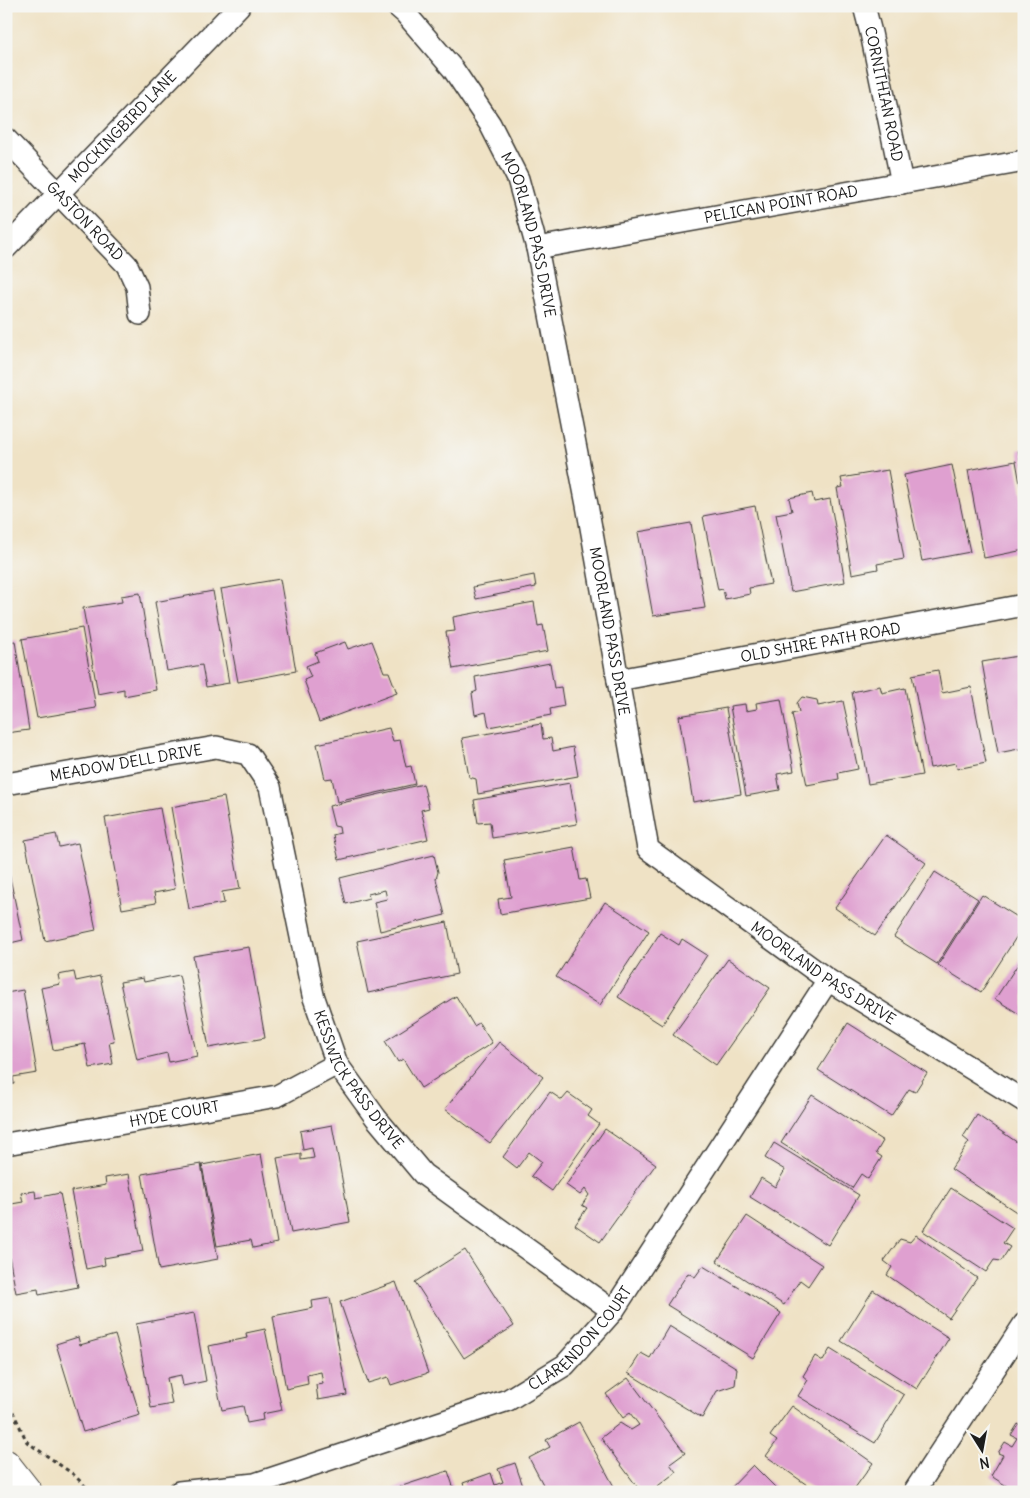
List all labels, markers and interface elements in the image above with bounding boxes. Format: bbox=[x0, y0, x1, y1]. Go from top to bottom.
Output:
street label: CORNITHIAN ROAD bbox=[861, 24, 907, 163]
street label: MOCKINGBIRD LANE bbox=[64, 67, 180, 186]
street label: MOORLAND PASS DRIVE bbox=[497, 149, 560, 319]
street label: GASTON ROAD bbox=[43, 177, 128, 265]
street label: PELICAN POINT ROAD bbox=[703, 181, 859, 227]
street label: MOORLAND PASS DRIVE bbox=[586, 545, 634, 717]
street label: OLD SHIRE PATH ROAD bbox=[739, 618, 902, 666]
street label: MEADOW DELL DRIVE bbox=[48, 740, 204, 785]
street label: MOORLAND PASS DRIVE bbox=[747, 917, 899, 1029]
street label: KESSWICK PASS DRIVE bbox=[310, 1007, 408, 1153]
street label: HYDE COURT bbox=[128, 1096, 221, 1131]
street label: CLARENDON COURT bbox=[524, 1282, 636, 1394]
north arrow bbox=[958, 1426, 1008, 1476]
text: N bbox=[978, 1453, 991, 1473]

